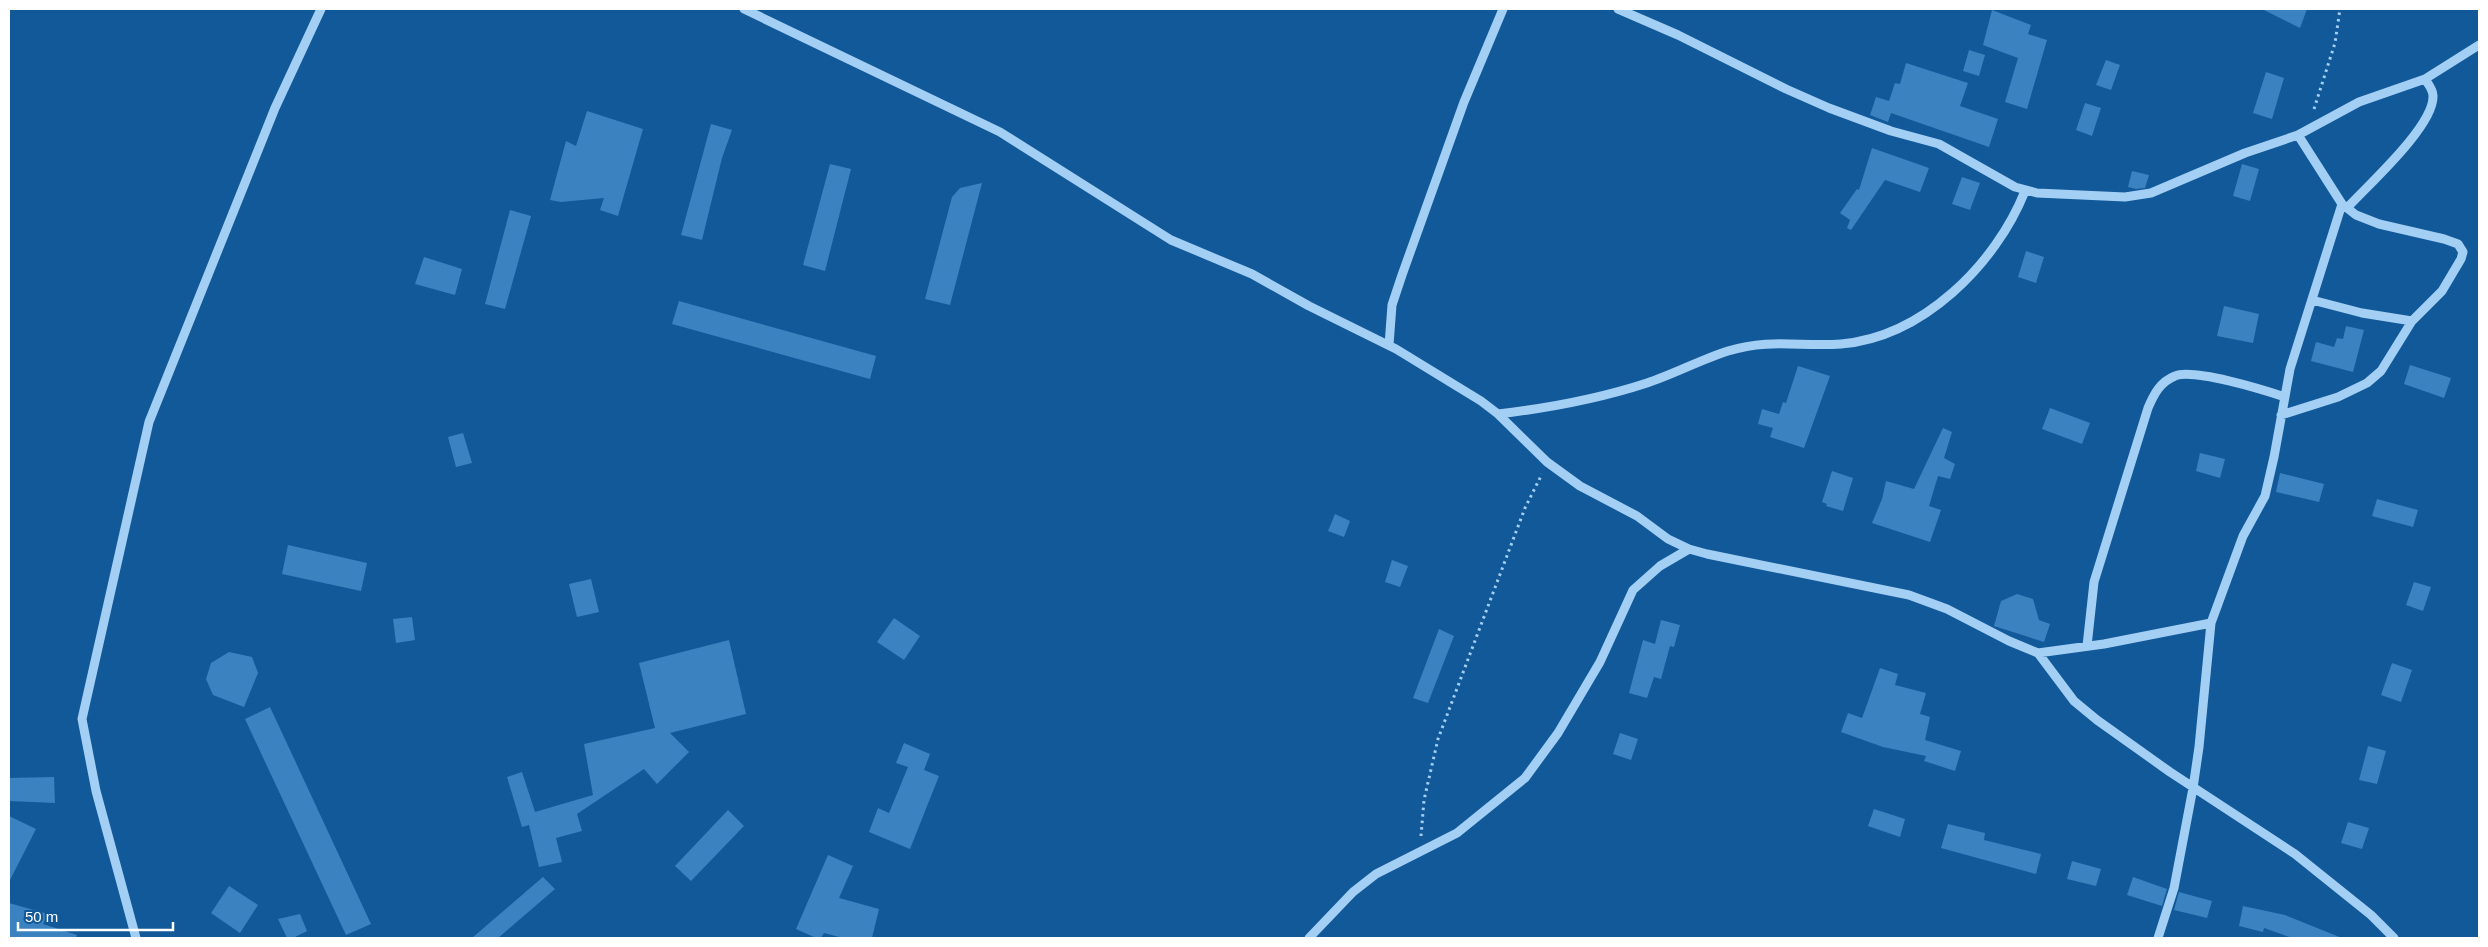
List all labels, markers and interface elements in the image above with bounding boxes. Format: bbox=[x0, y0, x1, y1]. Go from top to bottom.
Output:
scale bar bbox=[18, 900, 172, 932]
text: 50 m bbox=[25, 908, 58, 925]

